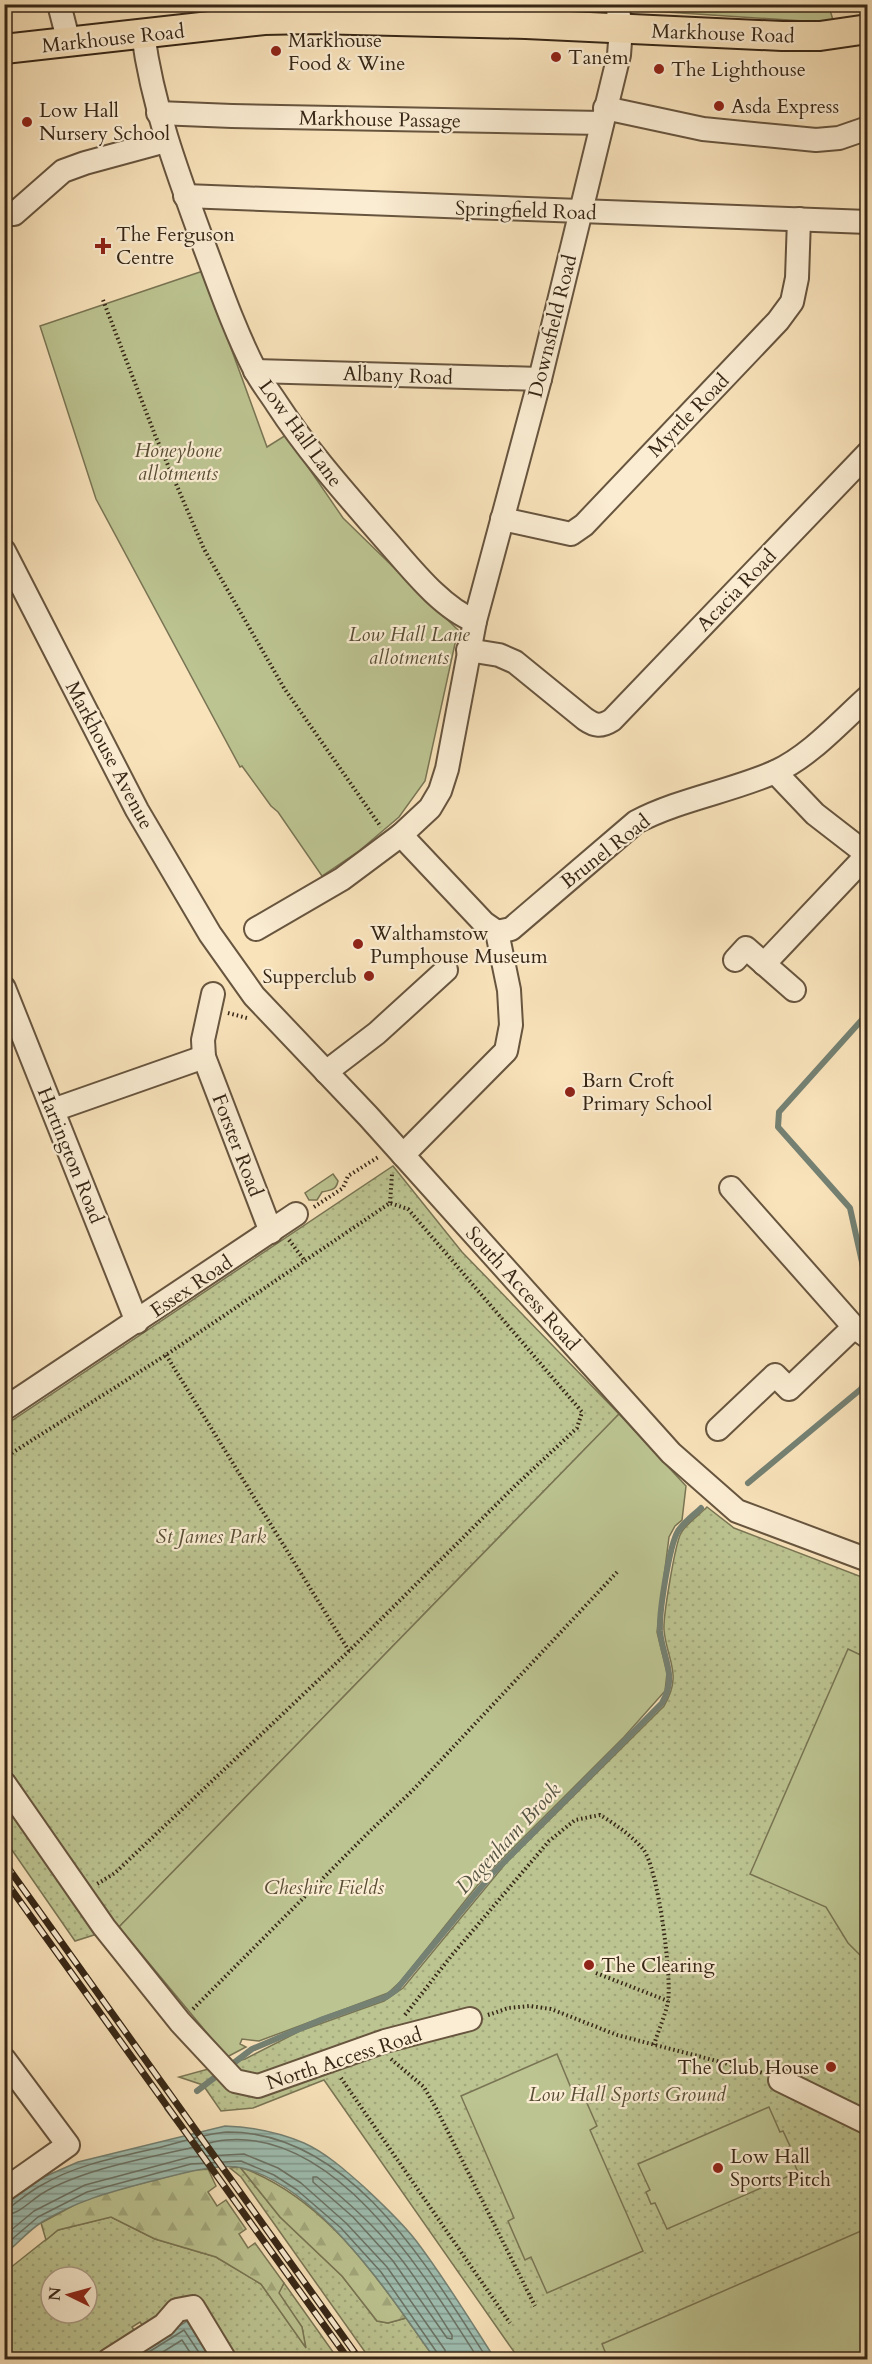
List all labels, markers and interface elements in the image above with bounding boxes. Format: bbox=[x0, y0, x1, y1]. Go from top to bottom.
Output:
street label: Markhouse Road bbox=[40, 18, 186, 59]
street label: Markhouse Road bbox=[651, 18, 795, 50]
place label: Markhouse Food & Wine bbox=[288, 27, 405, 77]
marker: Markhouse Food & Wine bbox=[269, 44, 283, 58]
place label: Tanem bbox=[568, 44, 629, 71]
marker: Tanem bbox=[549, 50, 563, 64]
place label: The Lighthouse bbox=[671, 56, 806, 83]
marker: The Lighthouse bbox=[652, 62, 666, 76]
place label: Asda Express bbox=[731, 93, 839, 120]
place label: Low Hall Nursery School bbox=[39, 97, 170, 147]
marker: Asda Express bbox=[712, 99, 726, 113]
street label: Markhouse Passage bbox=[299, 105, 461, 134]
marker: Low Hall Nursery School bbox=[20, 115, 34, 129]
street label: Springfield Road bbox=[455, 195, 598, 226]
place label: The Ferguson Centre bbox=[116, 221, 236, 271]
marker: The Ferguson Centre bbox=[94, 237, 112, 255]
street label: Downsfield Road bbox=[522, 251, 583, 400]
street label: Albany Road bbox=[343, 360, 454, 391]
street label: Myrtle Road bbox=[642, 367, 735, 463]
street label: Low Hall Lane bbox=[253, 374, 349, 492]
park label: Honeybone allotments bbox=[135, 437, 222, 487]
street label: Acacia Road bbox=[690, 543, 783, 637]
park label: Low Hall Lane allotments bbox=[348, 621, 470, 671]
street label: Markhouse Avenue bbox=[59, 676, 160, 834]
street label: Brunel Road bbox=[555, 808, 656, 895]
place label: Walthamstow Pumphouse Museum bbox=[369, 920, 548, 970]
marker: Walthamstow Pumphouse Museum bbox=[351, 937, 365, 951]
place label: Supperclub bbox=[262, 963, 357, 990]
marker: Supperclub bbox=[362, 969, 376, 983]
place label: Barn Croft Primary School bbox=[582, 1067, 712, 1117]
street label: Hartington Road bbox=[31, 1083, 110, 1228]
marker: Barn Croft Primary School bbox=[563, 1085, 577, 1099]
street label: Forster Road bbox=[206, 1090, 270, 1201]
street label: South Access Road bbox=[459, 1220, 586, 1357]
street label: Essex Road bbox=[145, 1249, 238, 1324]
park label: St James Park bbox=[156, 1523, 266, 1550]
water label: Dagenham Brook bbox=[449, 1776, 568, 1900]
park label: Cheshire Fields bbox=[264, 1874, 384, 1901]
place label: The Clearing bbox=[601, 1952, 715, 1979]
marker: The Clearing bbox=[582, 1958, 596, 1972]
street label: North Access Road bbox=[263, 2020, 426, 2096]
place label: The Club House bbox=[677, 2054, 819, 2081]
marker: The Club House bbox=[824, 2060, 838, 2074]
park label: Low Hall Sports Ground bbox=[528, 2081, 727, 2108]
place label: Low Hall Sports Pitch bbox=[730, 2143, 831, 2193]
marker: Low Hall Sports Pitch bbox=[711, 2161, 725, 2175]
north arrow bbox=[39, 2265, 99, 2325]
text: N bbox=[43, 2286, 67, 2302]

